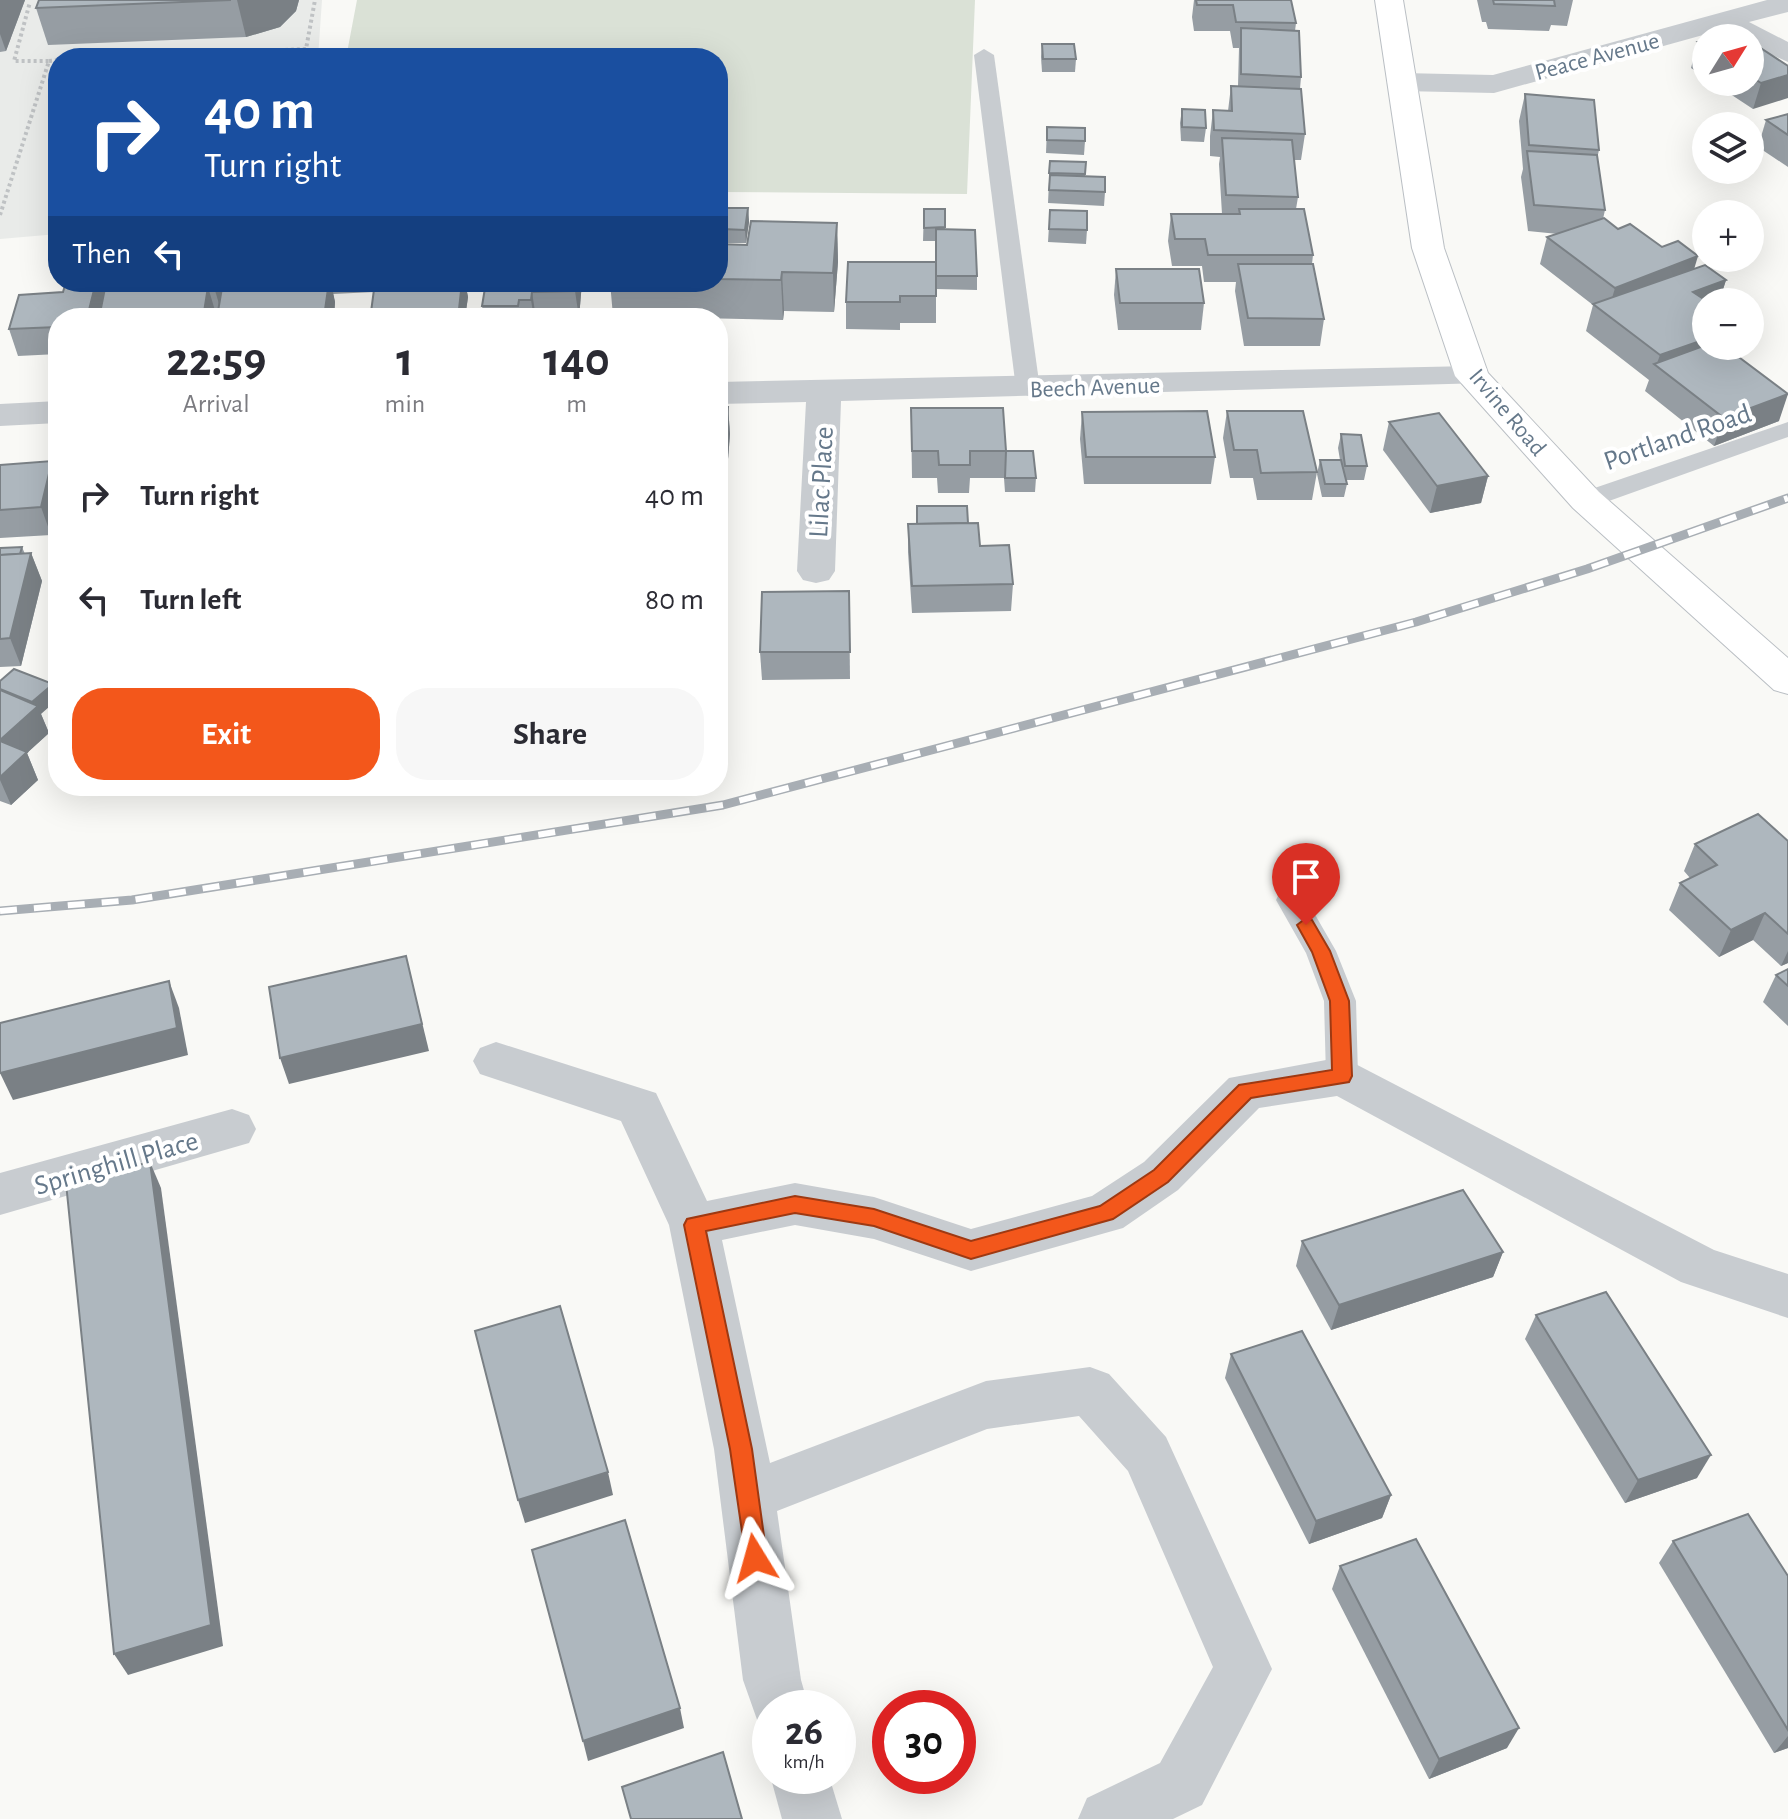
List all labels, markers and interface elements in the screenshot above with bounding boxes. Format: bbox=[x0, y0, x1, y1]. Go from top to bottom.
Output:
north arrow bbox=[1692, 24, 1764, 96]
map controls bbox=[1692, 24, 1764, 360]
street label: Peace Avenue bbox=[1532, 29, 1662, 85]
icon: right bbox=[72, 80, 176, 184]
text: 40 m bbox=[204, 83, 315, 139]
button: layers bbox=[1692, 112, 1764, 184]
text: Turn right bbox=[204, 148, 341, 184]
button: + bbox=[1692, 200, 1764, 272]
icon: left bbox=[147, 232, 191, 276]
text: Then bbox=[72, 239, 131, 269]
button: − bbox=[1692, 288, 1764, 360]
text: 22:59 bbox=[166, 337, 266, 385]
text: 1 bbox=[396, 337, 413, 385]
text: 140 bbox=[543, 337, 610, 385]
street label: Irvine Road bbox=[1464, 365, 1550, 461]
street label: Beech Avenue bbox=[1029, 374, 1161, 402]
text: Arrival bbox=[183, 391, 250, 417]
text: min bbox=[385, 391, 425, 417]
text: m bbox=[566, 391, 587, 417]
street label: Portland Road bbox=[1600, 400, 1755, 476]
street label: Lilac Place bbox=[805, 426, 839, 539]
icon: right bbox=[72, 474, 116, 518]
text: Turn right bbox=[140, 481, 259, 511]
text: 40 m bbox=[645, 481, 704, 511]
icon: left bbox=[72, 578, 116, 622]
text: Turn left bbox=[140, 585, 241, 615]
text: 80 m bbox=[645, 585, 704, 615]
button: Exit bbox=[72, 688, 380, 780]
button: Share bbox=[396, 688, 704, 780]
pin bbox=[1272, 843, 1340, 925]
icon: arrive bbox=[1284, 855, 1328, 899]
street label: Springhill Place bbox=[31, 1127, 202, 1201]
position arrow bbox=[713, 1516, 797, 1600]
speed limit sign: 30 bbox=[872, 1690, 976, 1794]
text: 26 bbox=[785, 1712, 823, 1752]
text: km/h bbox=[783, 1752, 825, 1772]

